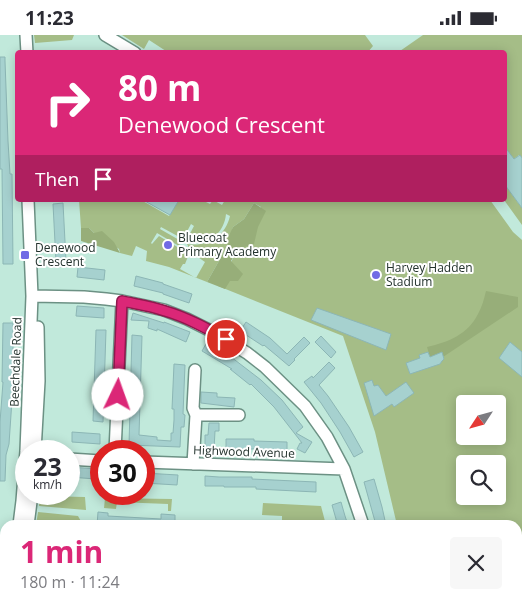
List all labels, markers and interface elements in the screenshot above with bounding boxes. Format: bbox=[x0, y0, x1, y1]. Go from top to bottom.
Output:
text: 11:23 bbox=[25, 5, 74, 31]
text: 80 m bbox=[118, 64, 201, 111]
icon: right bbox=[35, 70, 100, 135]
text: Denewood Crescent bbox=[118, 109, 325, 139]
icon: arrive bbox=[89, 165, 117, 193]
text: Then bbox=[35, 166, 79, 192]
place label: Bluecoat Primary Academy bbox=[178, 229, 277, 260]
place label: Denewood Crescent bbox=[35, 239, 96, 270]
marker: Bluecoat Primary Academy bbox=[162, 239, 174, 251]
marker: Denewood Crescent bbox=[19, 249, 31, 261]
place label: Harvey Hadden Stadium bbox=[386, 259, 473, 290]
marker: Harvey Hadden Stadium bbox=[370, 269, 382, 281]
street label: Beechdale Road bbox=[5, 317, 26, 407]
pin bbox=[205, 318, 247, 360]
icon: arrive bbox=[212, 325, 240, 353]
position arrow bbox=[91, 368, 143, 420]
north arrow bbox=[456, 395, 506, 445]
map controls bbox=[456, 395, 506, 505]
speed limit sign: 30 bbox=[90, 440, 155, 505]
street label: Highwood Avenue bbox=[193, 441, 295, 462]
text: 23 bbox=[33, 449, 62, 483]
button: search bbox=[456, 455, 506, 505]
text: km/h bbox=[33, 476, 62, 493]
text: 1 min bbox=[20, 531, 103, 572]
button: close bbox=[450, 537, 502, 589]
text: 180 m · 11:24 bbox=[20, 571, 120, 593]

